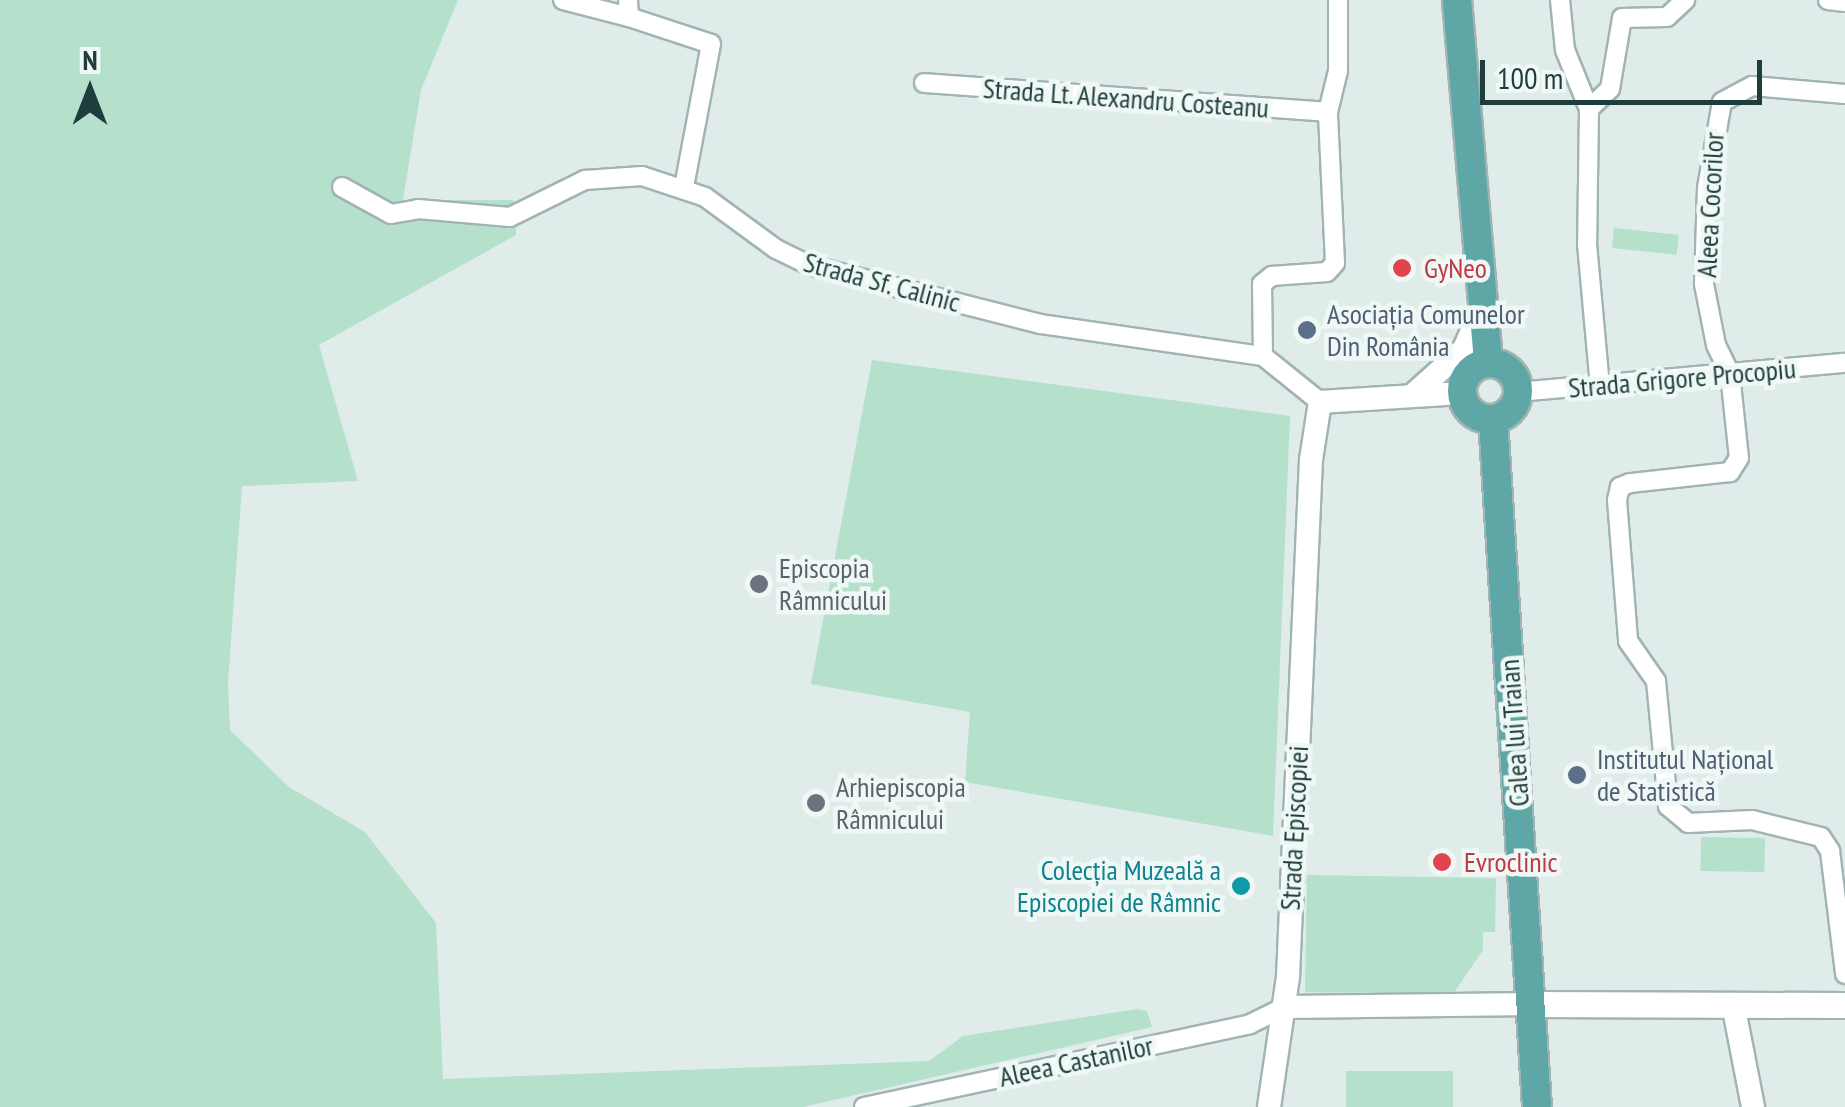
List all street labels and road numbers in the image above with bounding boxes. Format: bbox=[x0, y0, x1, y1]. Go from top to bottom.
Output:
street label: Strada Lt. Alexandru Costeanu bbox=[981, 71, 1271, 125]
street label: Aleea Cocorilor bbox=[1689, 131, 1731, 279]
street label: Strada Sf. Calinic bbox=[799, 245, 965, 319]
street label: Strada Grigore Procopiu bbox=[1567, 351, 1797, 405]
street label: Calea lui Traian bbox=[1492, 658, 1536, 808]
street label: Strada Episcopiei bbox=[1273, 745, 1315, 911]
street label: Aleea Castanilor bbox=[996, 1028, 1156, 1094]

